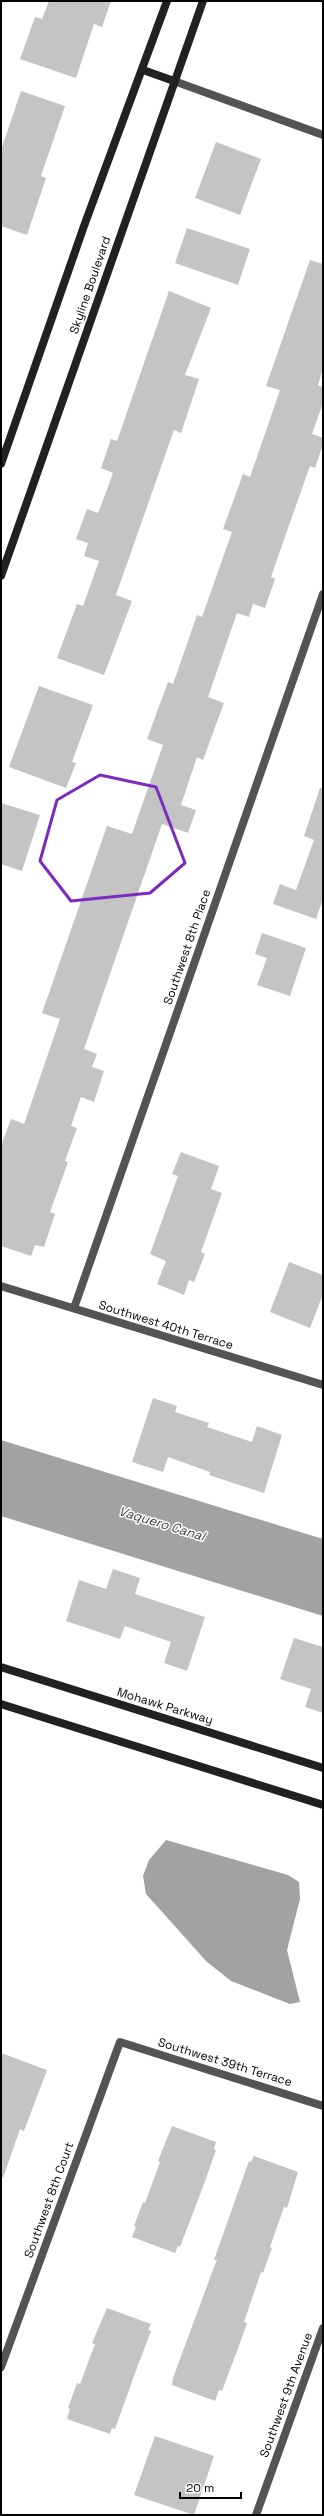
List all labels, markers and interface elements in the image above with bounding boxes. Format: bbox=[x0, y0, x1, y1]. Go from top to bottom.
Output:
street label: Skyline Boulevard bbox=[66, 234, 114, 336]
street label: Southwest 8th Place bbox=[160, 887, 214, 1007]
street label: Southwest 40th Terrace bbox=[97, 1297, 235, 1353]
water label: Vaquero Canal bbox=[117, 1502, 209, 1545]
street label: Mohawk Parkway bbox=[115, 1684, 215, 1728]
street label: Southwest 39th Terrace bbox=[156, 2034, 294, 2090]
street label: Southwest 8th Court bbox=[21, 2140, 77, 2260]
street label: Southwest 9th Avenue bbox=[256, 2330, 316, 2460]
scale bar bbox=[180, 2474, 241, 2500]
text: 20 m bbox=[186, 2480, 214, 2496]

